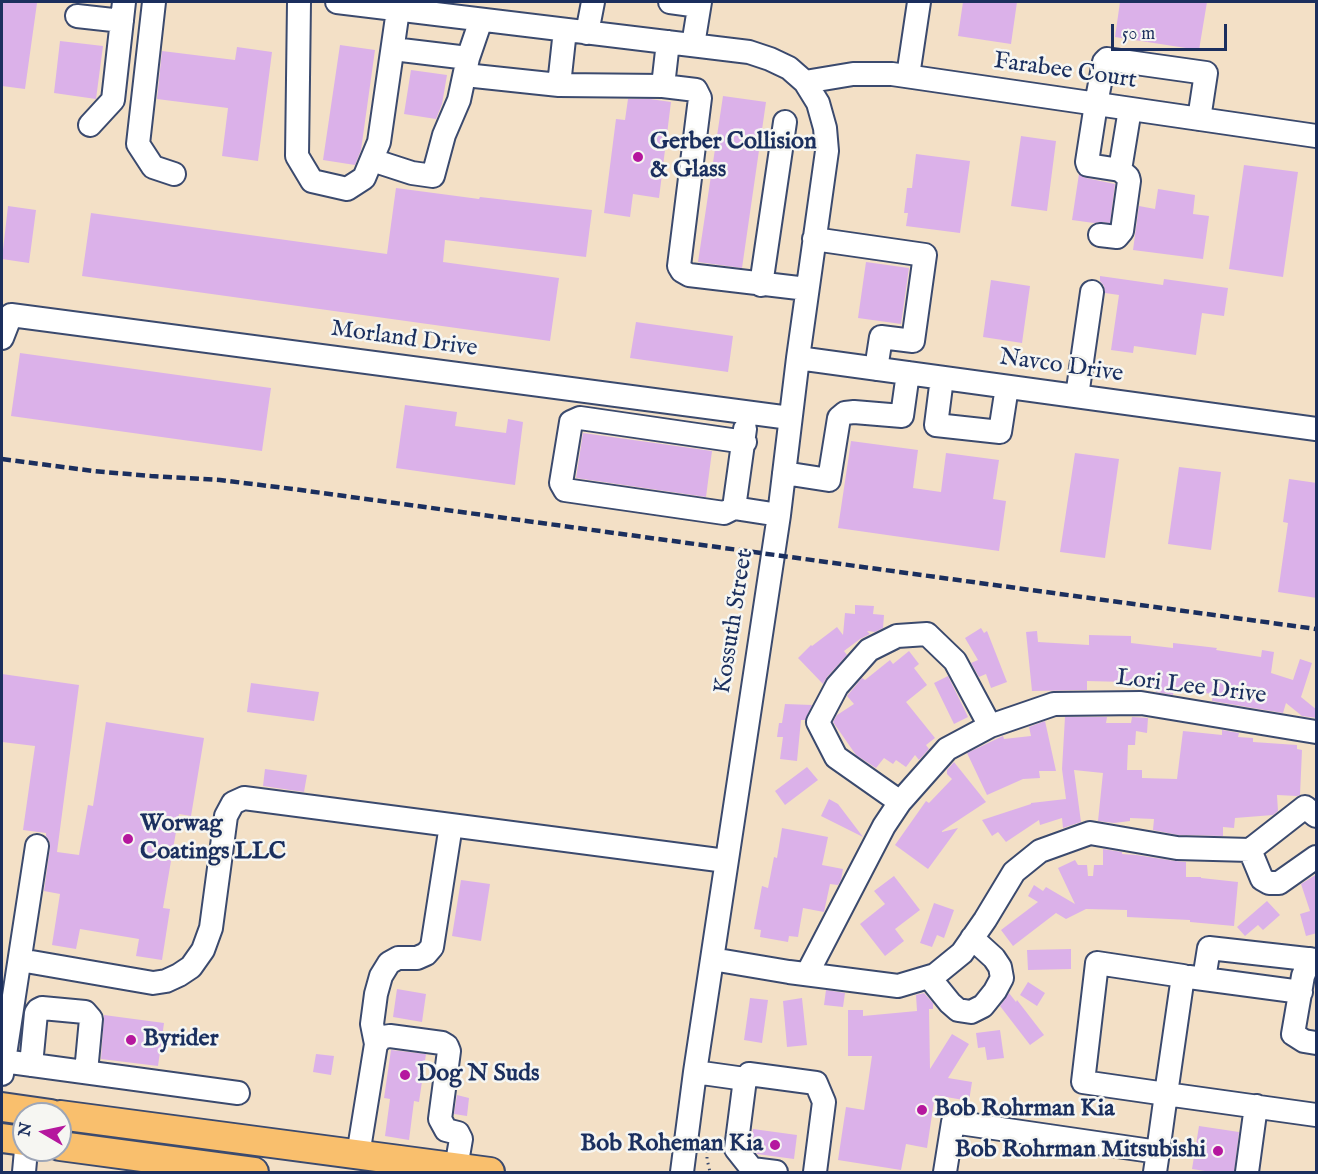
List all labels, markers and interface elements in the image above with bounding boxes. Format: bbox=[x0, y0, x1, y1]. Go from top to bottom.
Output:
scale bar bbox=[1114, 12, 1230, 50]
text: 50 m bbox=[1122, 23, 1155, 46]
street label: Farabee Court bbox=[992, 48, 1138, 96]
place label: Gerber Collision & Glass bbox=[650, 129, 817, 185]
marker: Gerber Collision & Glass bbox=[631, 150, 645, 164]
street label: Morland Drive bbox=[329, 315, 479, 365]
street label: Navco Drive bbox=[997, 344, 1125, 390]
street label: Kossuth Street bbox=[709, 548, 761, 696]
street label: Lori Lee Drive bbox=[1114, 665, 1268, 711]
place label: Worwag Coatings LLC bbox=[140, 811, 286, 867]
marker: Worwag Coatings LLC bbox=[121, 832, 135, 846]
place label: Byrider bbox=[143, 1026, 218, 1054]
marker: Byrider bbox=[124, 1033, 138, 1047]
place label: Dog N Suds bbox=[417, 1061, 539, 1089]
marker: Dog N Suds bbox=[398, 1068, 412, 1082]
place label: Bob Rohrman Kia bbox=[934, 1096, 1115, 1124]
north arrow bbox=[12, 1102, 72, 1162]
marker: Bob Rohrman Kia bbox=[915, 1103, 929, 1117]
text: N bbox=[15, 1121, 37, 1138]
place label: Bob Roheman Kia bbox=[580, 1131, 763, 1159]
place label: Bob Rohrman Mitsubishi bbox=[955, 1137, 1206, 1165]
marker: Bob Roheman Kia bbox=[768, 1138, 782, 1152]
marker: Bob Rohrman Mitsubishi bbox=[1211, 1144, 1225, 1158]

